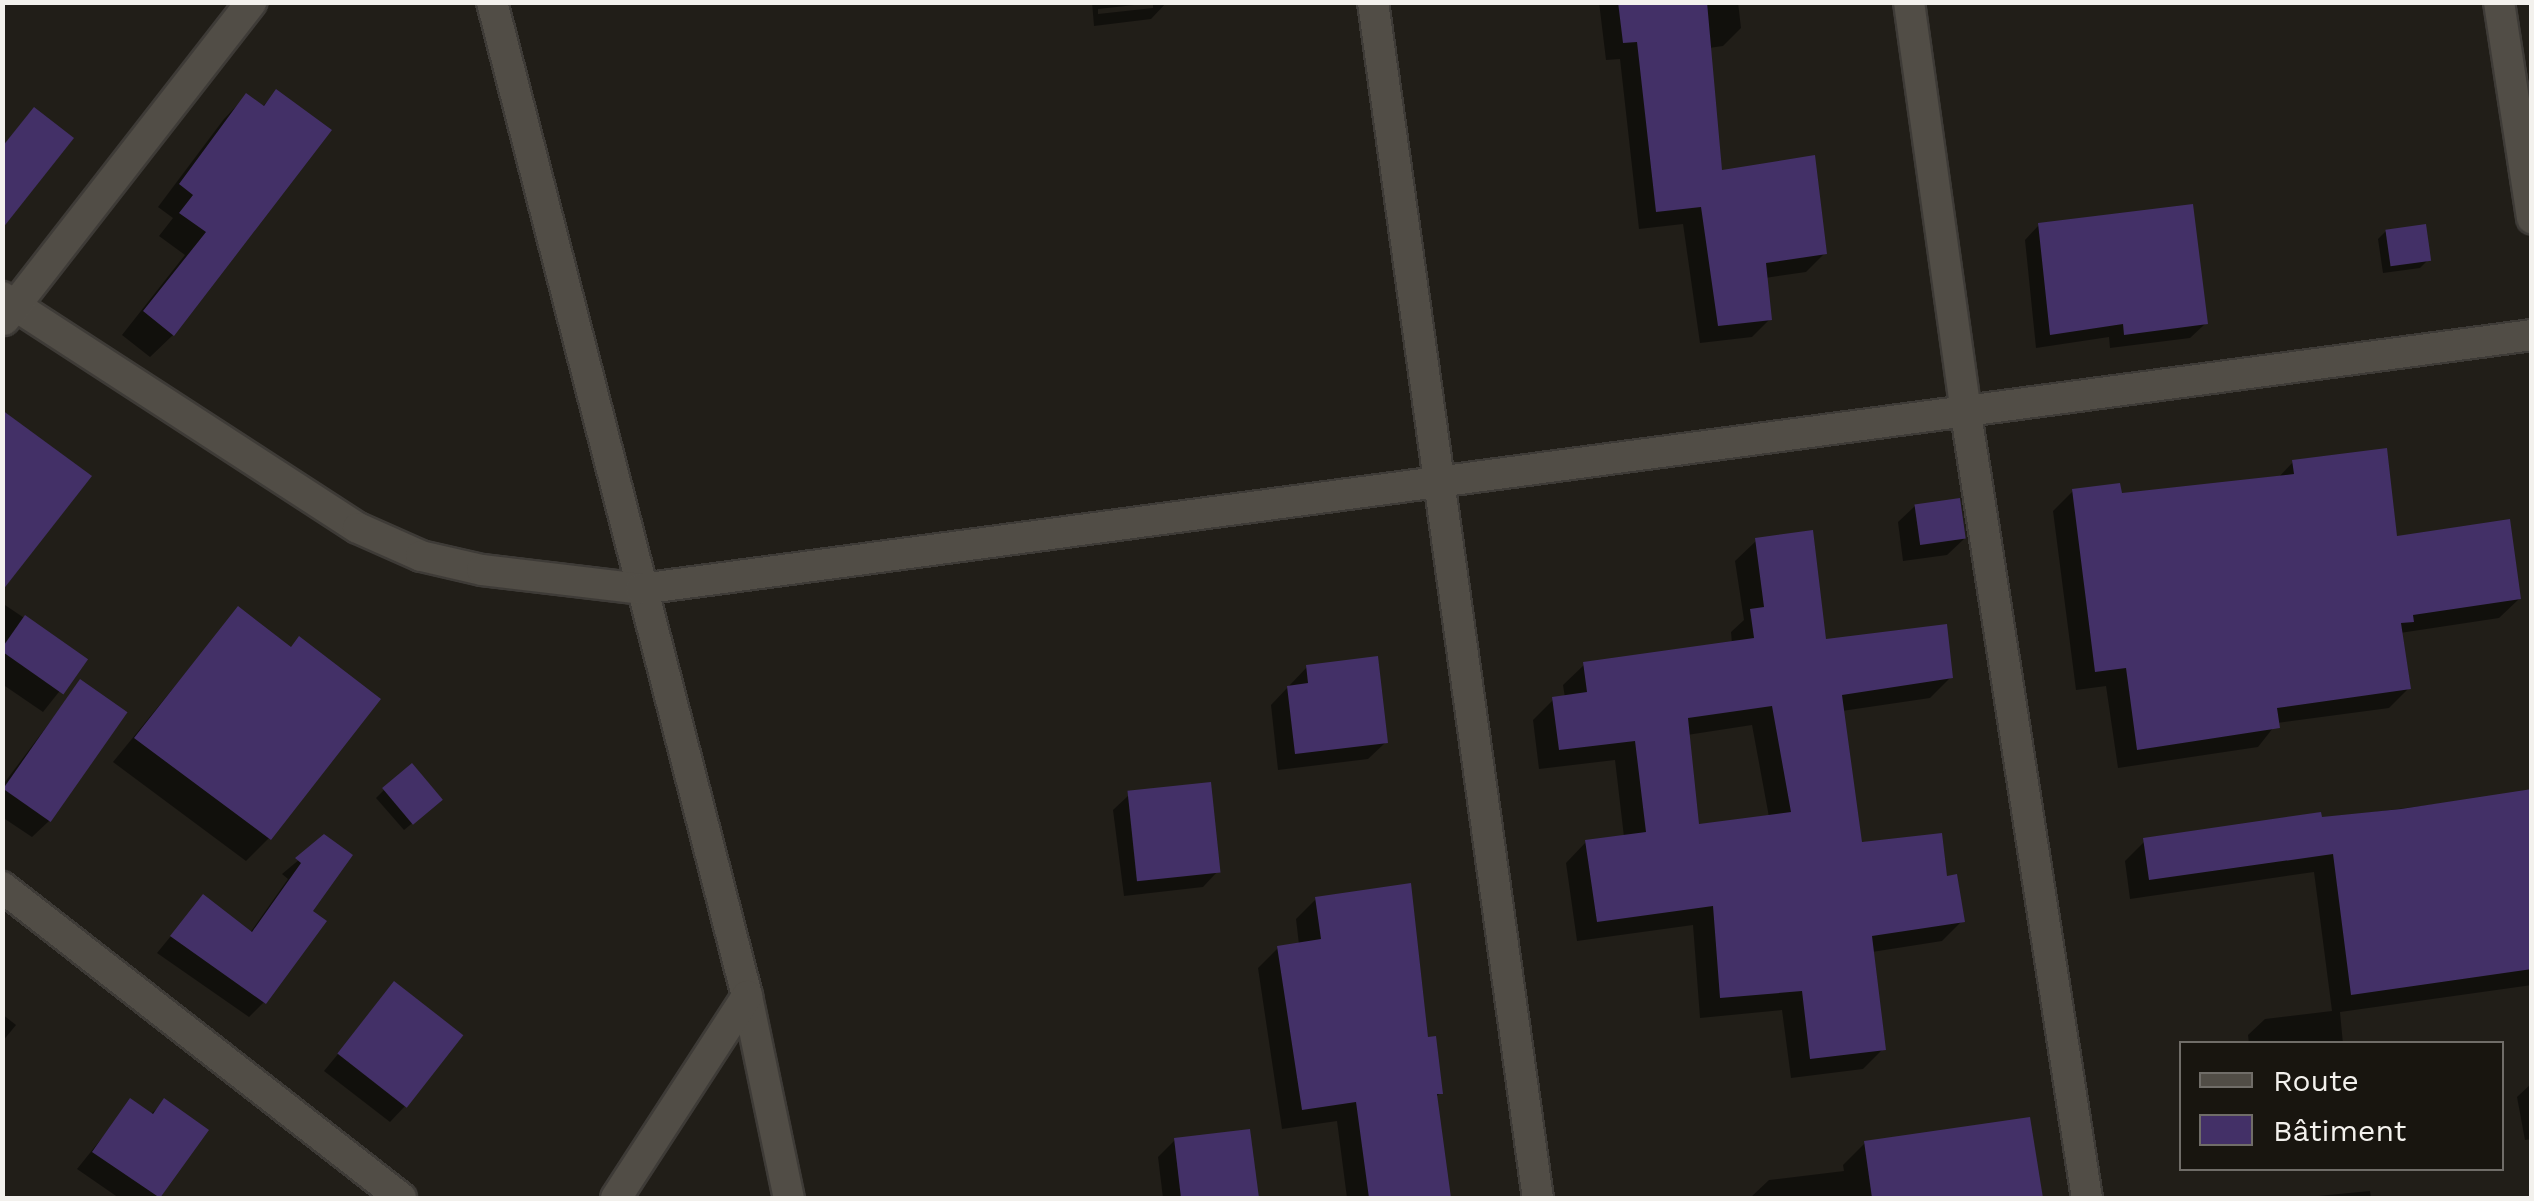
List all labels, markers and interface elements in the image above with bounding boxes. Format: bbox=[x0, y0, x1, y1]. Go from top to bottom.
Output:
legend bbox=[2179, 1041, 2504, 1171]
text: Route bbox=[2273, 1063, 2359, 1098]
text: Bâtiment bbox=[2273, 1113, 2406, 1148]

